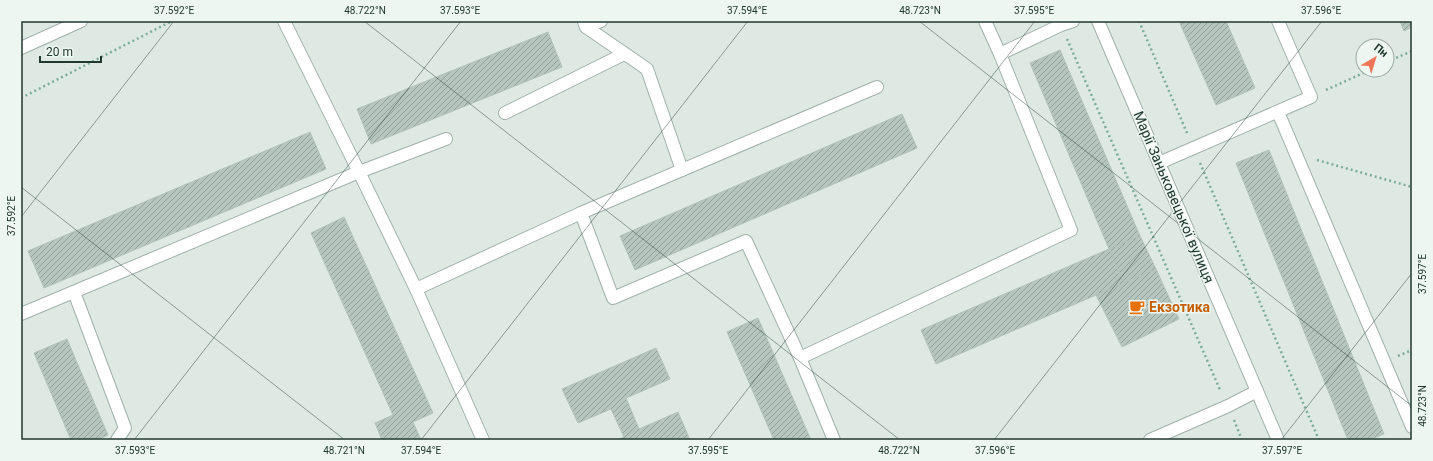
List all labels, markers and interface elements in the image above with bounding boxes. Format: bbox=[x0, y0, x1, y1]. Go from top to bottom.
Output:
text: 37.592°E bbox=[154, 5, 194, 16]
text: 48.722°N bbox=[344, 5, 386, 16]
text: 37.593°E bbox=[440, 5, 480, 16]
text: 37.594°E bbox=[727, 5, 767, 16]
text: 48.723°N bbox=[899, 5, 941, 16]
text: 37.595°E bbox=[1014, 5, 1054, 16]
text: 37.596°E bbox=[1301, 5, 1341, 16]
scale bar bbox=[40, 38, 101, 64]
north arrow bbox=[1355, 38, 1395, 78]
text: Пн bbox=[1371, 41, 1390, 60]
text: 20 m bbox=[46, 45, 73, 59]
street label: Марії Заньковецької вулиця bbox=[1130, 109, 1218, 285]
text: 37.592°E bbox=[6, 196, 17, 236]
text: 37.597°E bbox=[1417, 254, 1428, 294]
cafe icon: Екзотика bbox=[1128, 298, 1146, 316]
place label: Екзотика bbox=[1149, 299, 1211, 315]
text: 48.723°N bbox=[1417, 385, 1428, 427]
text: 37.593°E bbox=[115, 445, 155, 456]
text: 48.721°N bbox=[323, 445, 365, 456]
text: 37.594°E bbox=[401, 445, 441, 456]
text: 37.595°E bbox=[688, 445, 728, 456]
text: 48.722°N bbox=[878, 445, 920, 456]
text: 37.596°E bbox=[975, 445, 1015, 456]
text: 37.597°E bbox=[1262, 445, 1302, 456]

